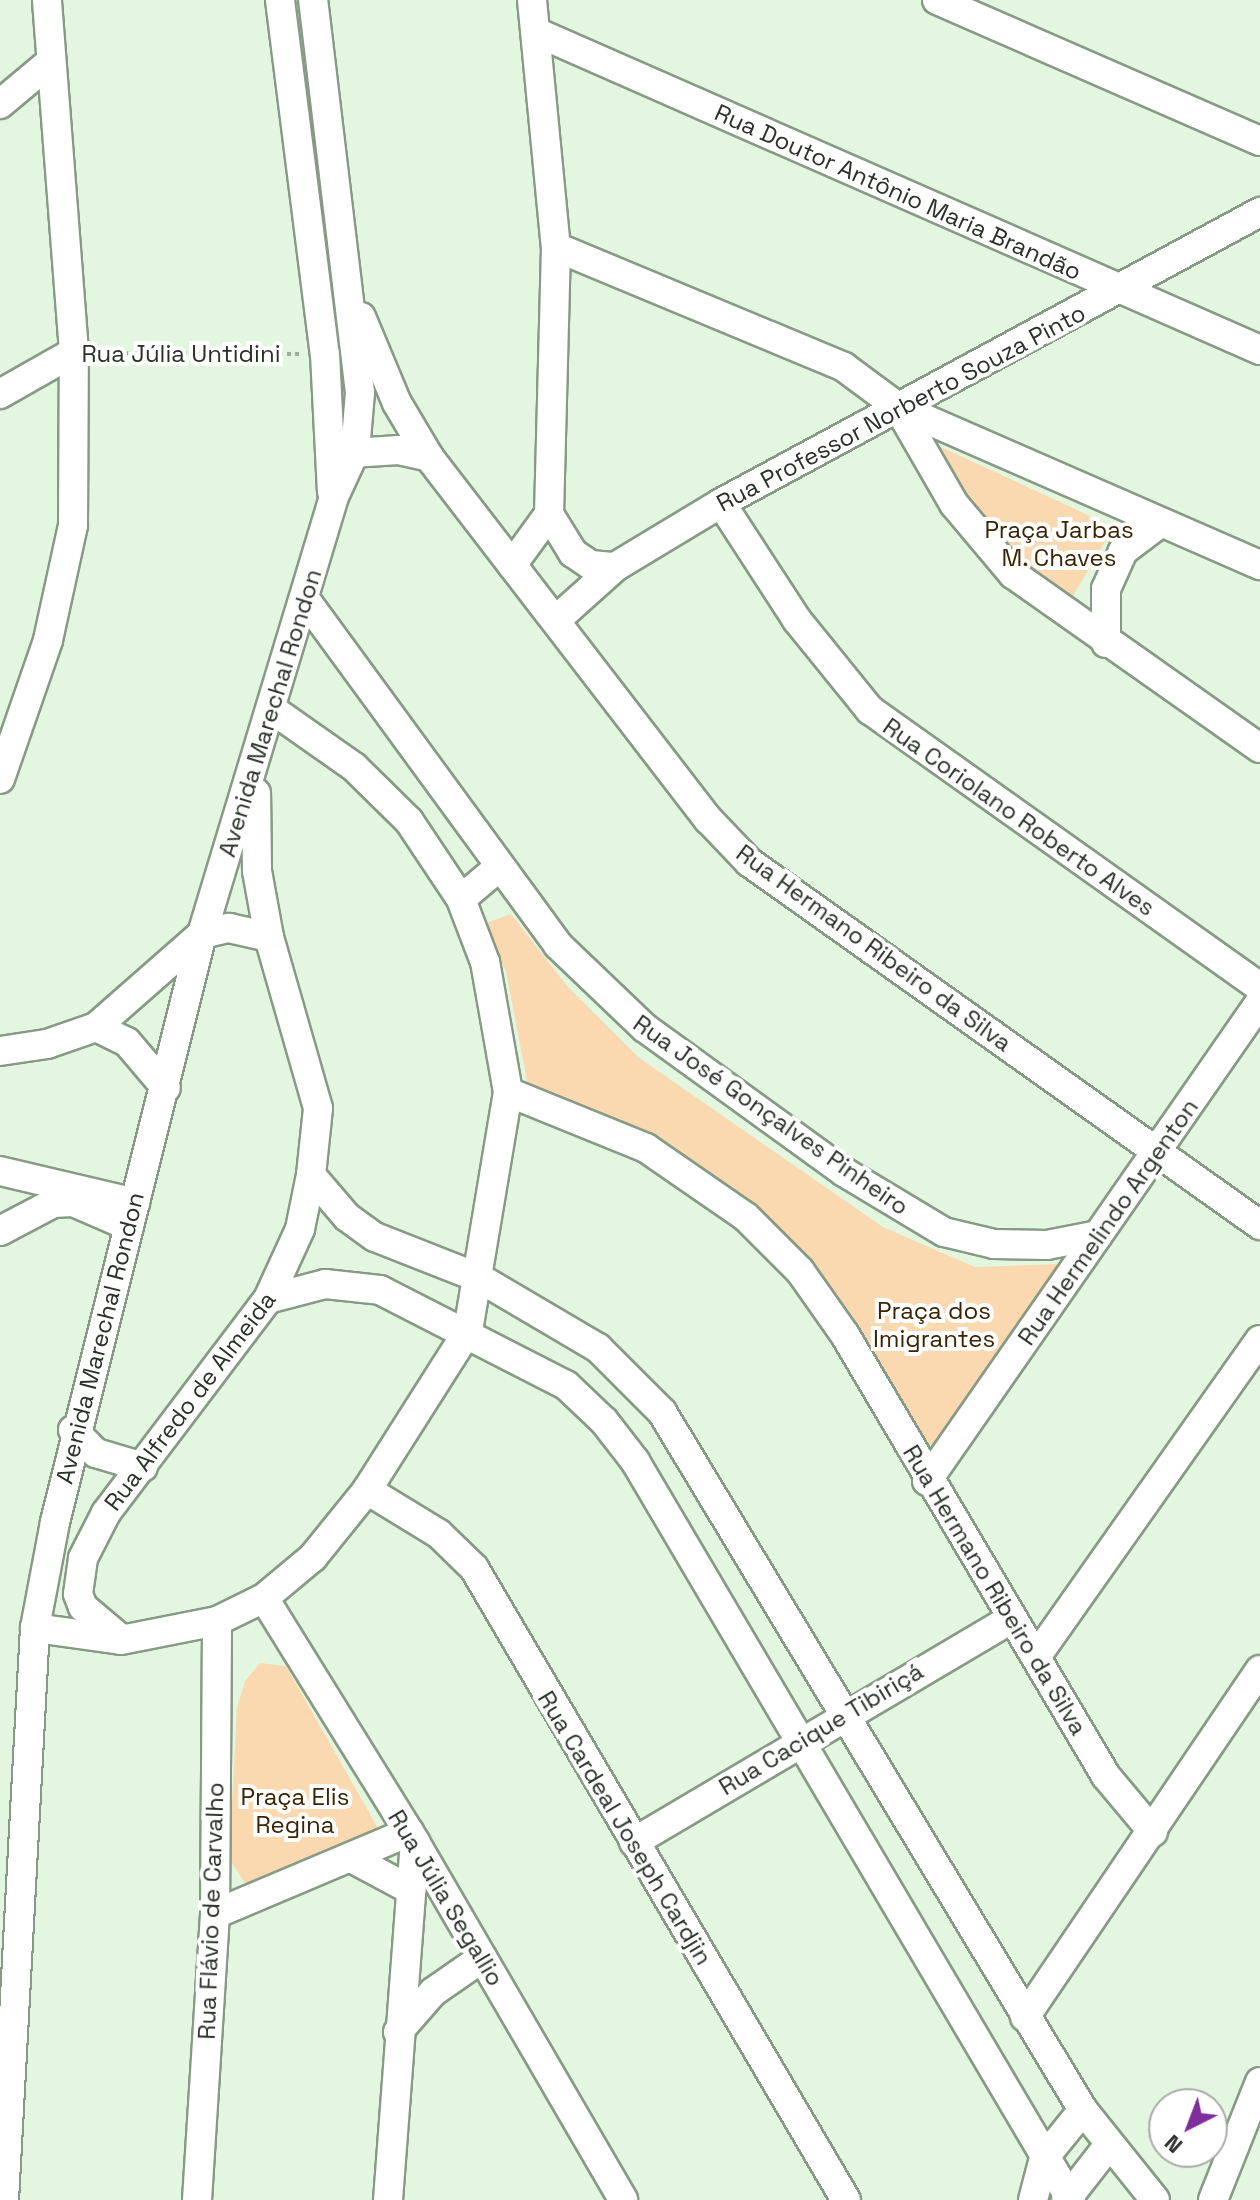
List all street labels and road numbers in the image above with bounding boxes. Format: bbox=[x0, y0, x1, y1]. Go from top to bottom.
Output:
street label: Rua Doutor Antônio Maria Brandão bbox=[710, 98, 1086, 286]
street label: Rua Professor Norberto Souza Pinto bbox=[712, 298, 1090, 518]
street label: Rua Júlia Untidini bbox=[81, 340, 281, 368]
street label: Avenida Marechal Rondon bbox=[212, 566, 328, 860]
street label: Rua Coriolano Roberto Alves bbox=[877, 712, 1161, 922]
street label: Rua Hermano Ribeiro da Silva bbox=[731, 838, 1017, 1058]
street label: Rua José Gonçalves Pinheiro bbox=[628, 1009, 914, 1221]
street label: Rua Hermelindo Argenton bbox=[1012, 1093, 1204, 1351]
street label: Avenida Marechal Rondon bbox=[50, 1189, 150, 1487]
street label: Rua Alfredo de Almeida bbox=[98, 1286, 282, 1516]
street label: Rua Hermano Ribeiro da Silva bbox=[897, 1440, 1093, 1740]
street label: Rua Cacique Tibiriçá bbox=[713, 1656, 929, 1802]
street label: Rua Cardeal Joseph Cardjin bbox=[532, 1686, 718, 1970]
street label: Rua Flávio de Carvalho bbox=[192, 1782, 230, 2040]
street label: Rua Júlia Segallio bbox=[382, 1805, 510, 1991]

